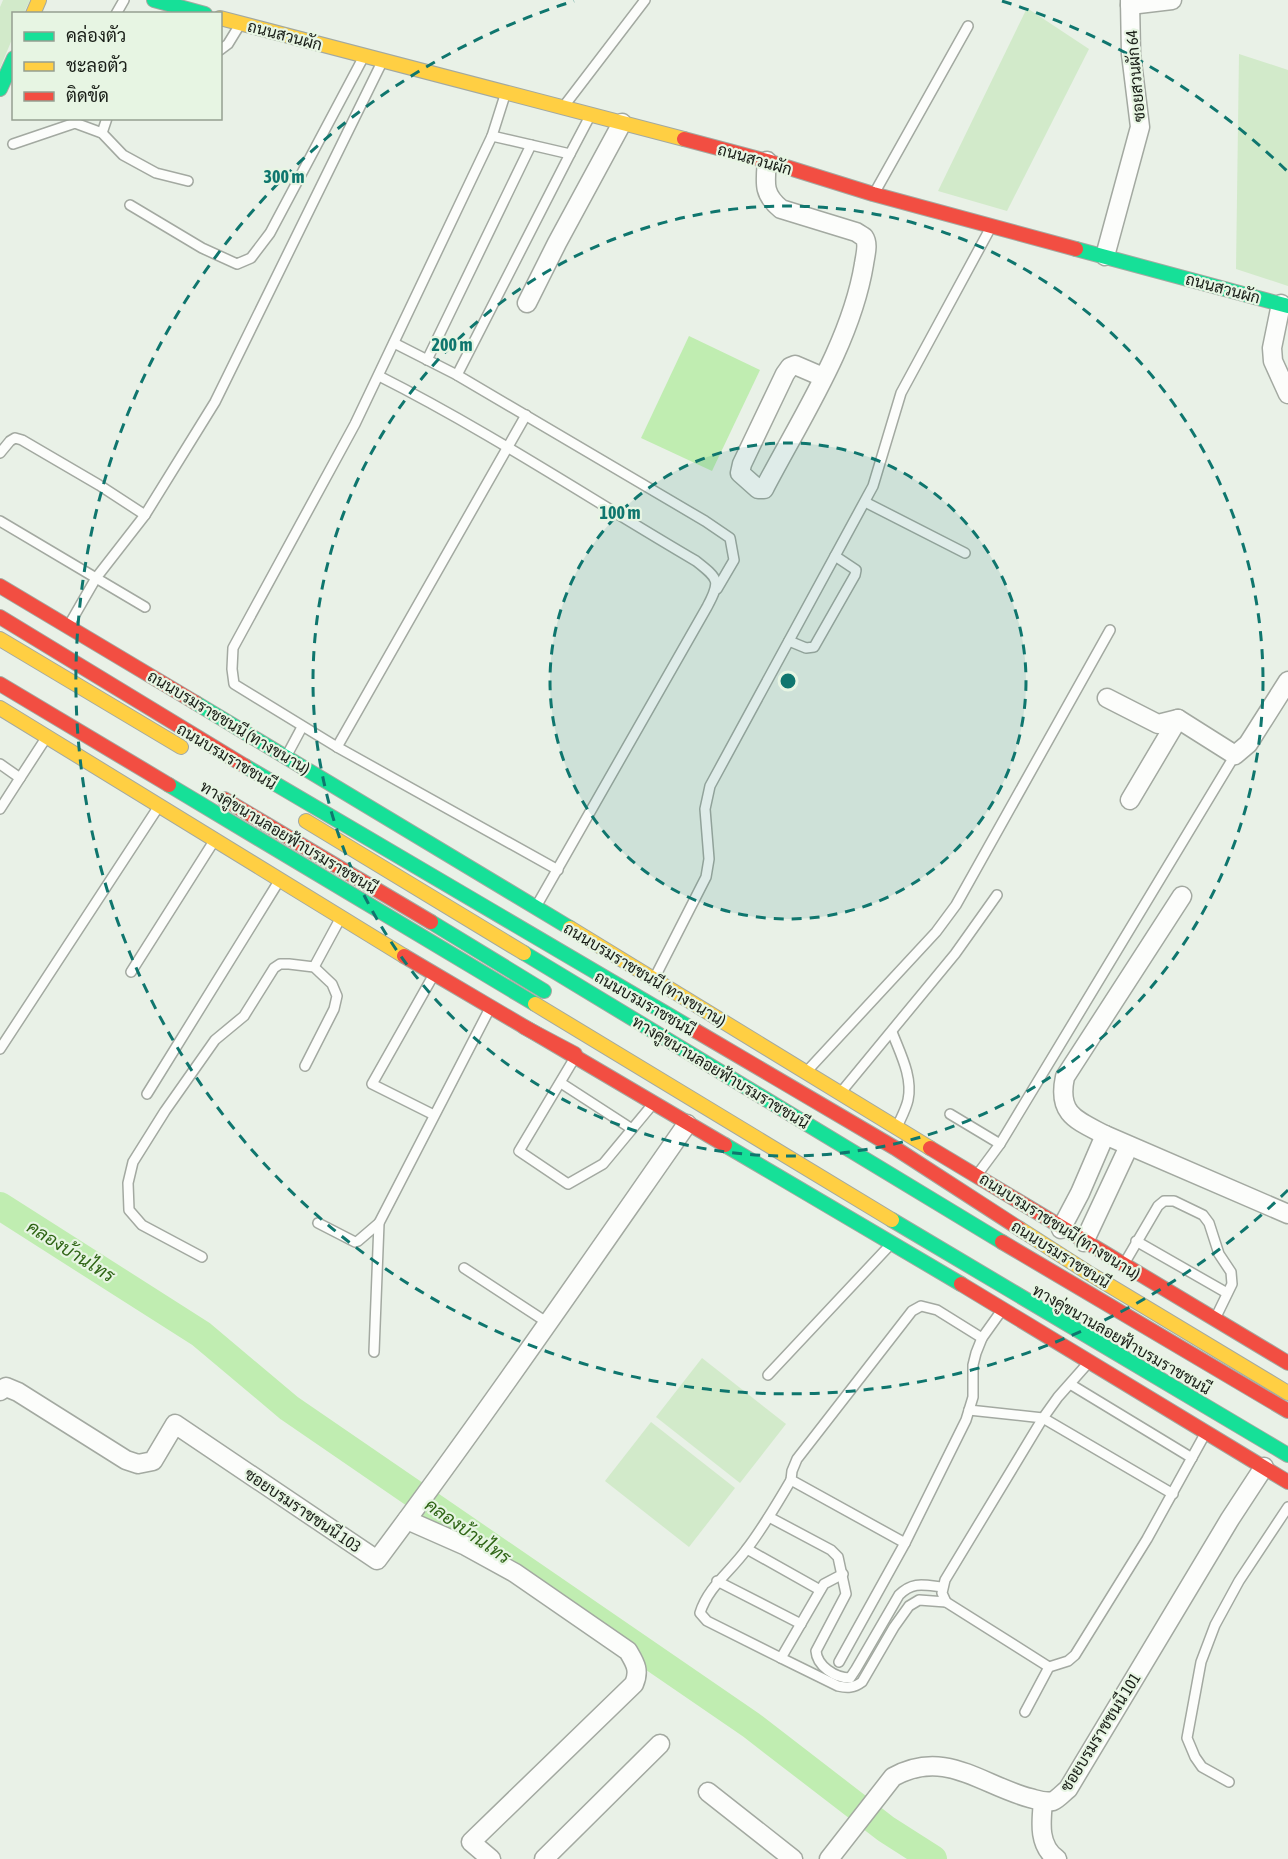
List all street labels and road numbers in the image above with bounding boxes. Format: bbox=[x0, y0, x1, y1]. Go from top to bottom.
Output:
street label: ถนนสวนผัก bbox=[246, 15, 325, 54]
street label: ซอยสวนผัก 64 bbox=[1121, 29, 1148, 123]
street label: ถนนสวนผัก bbox=[716, 139, 795, 178]
street label: ถนนสวนผัก bbox=[1184, 268, 1263, 307]
street label: ถนนบรมราชชนนี (ทางขนาน) bbox=[144, 666, 314, 778]
street label: ถนนบรมราชชนนี bbox=[174, 719, 280, 793]
street label: ทางคู่ขนานลอยฟ้าบรมราชชนนี bbox=[196, 775, 382, 900]
street label: ถนนบรมราชชนนี (ทางขนาน) bbox=[560, 918, 730, 1030]
street label: ถนนบรมราชชนนี bbox=[591, 966, 699, 1040]
street label: ทางคู่ขนานลอยฟ้าบรมราชชนนี bbox=[628, 1010, 814, 1135]
street label: ถนนบรมราชชนนี (ทางขนาน) bbox=[976, 1169, 1144, 1283]
street label: ถนนบรมราชชนนี bbox=[1008, 1216, 1114, 1292]
street label: ทางคู่ขนานลอยฟ้าบรมราชชนนี bbox=[1028, 1279, 1215, 1400]
street label: ซอยบรมราชชนนี 103 bbox=[241, 1463, 366, 1556]
street label: ซอยบรมราชชนนี 101 bbox=[1055, 1668, 1144, 1795]

